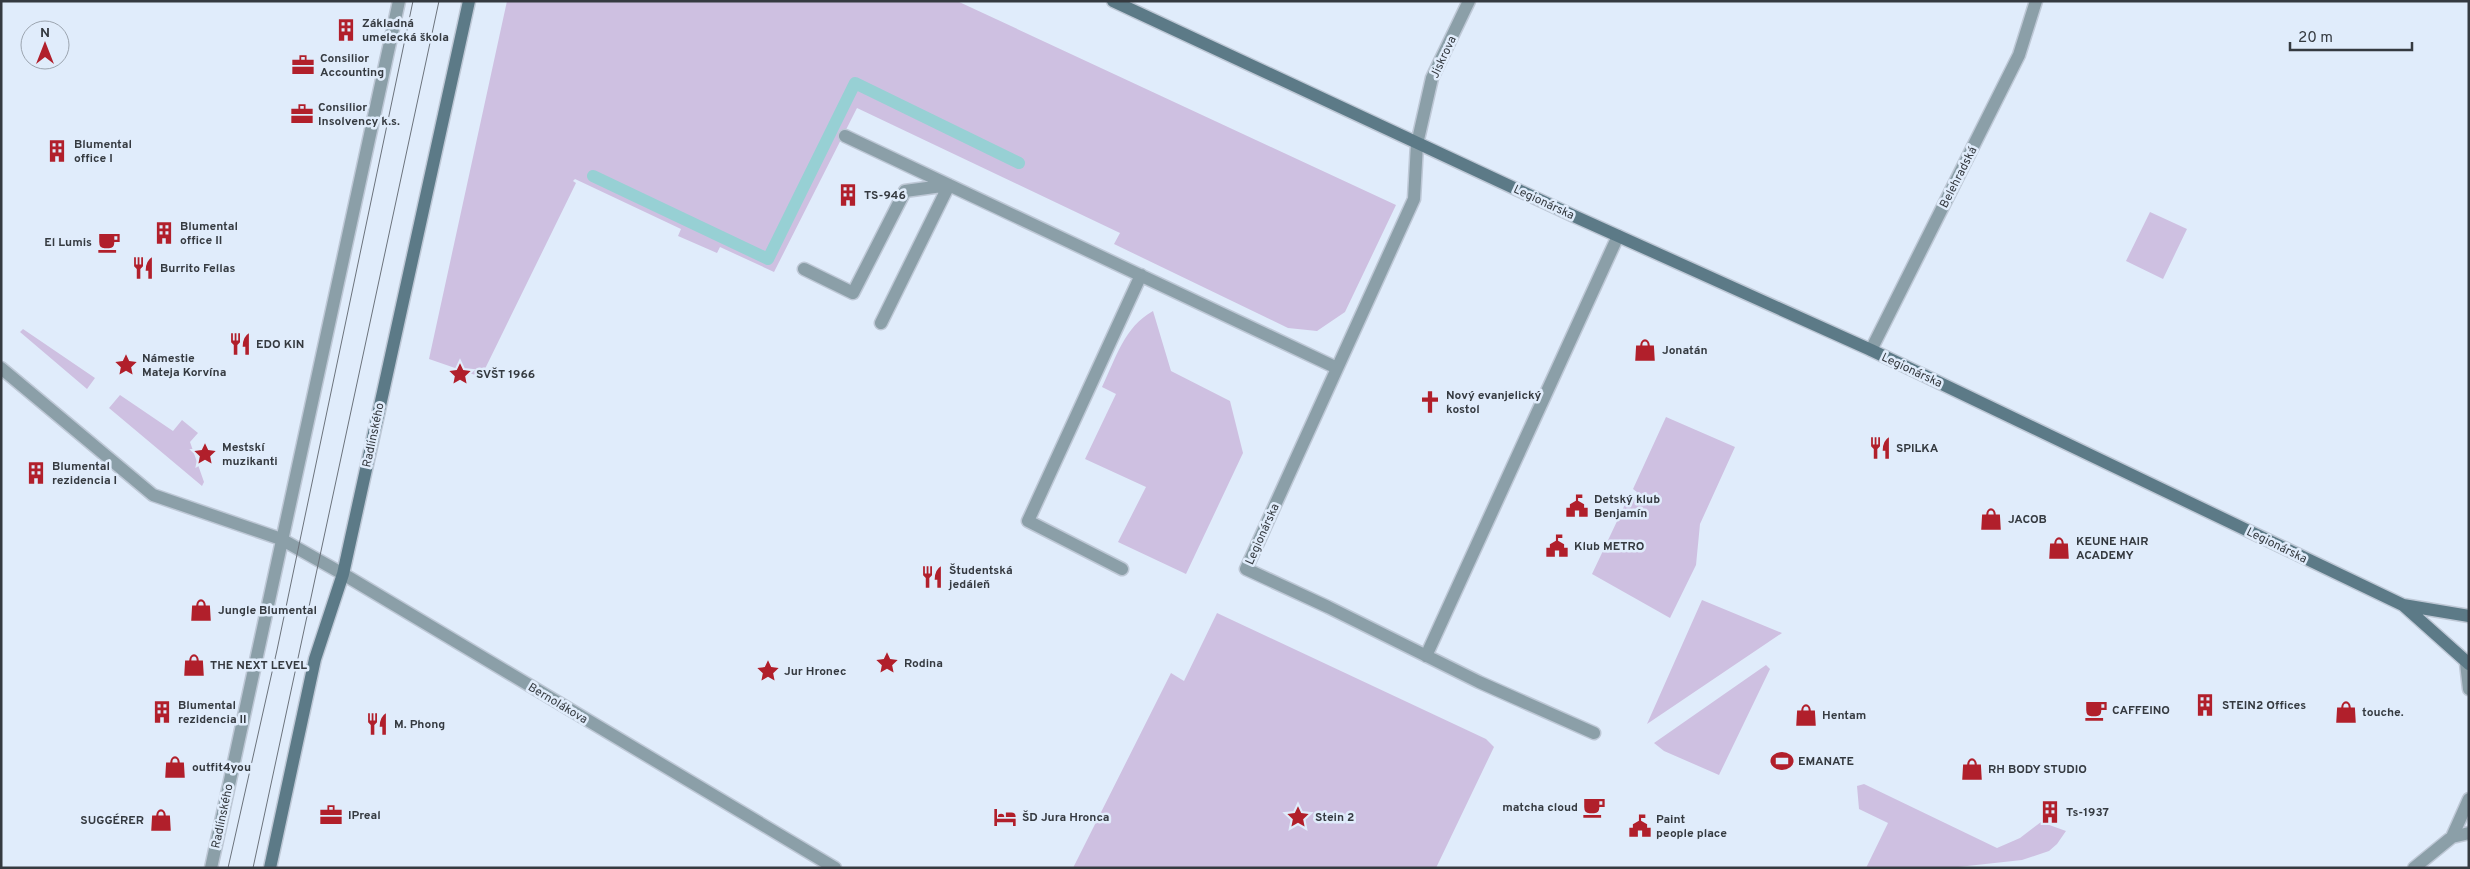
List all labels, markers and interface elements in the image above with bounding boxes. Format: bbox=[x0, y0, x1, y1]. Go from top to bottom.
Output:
place label: Základná umelecká škola bbox=[362, 16, 449, 46]
building icon: Základná umelecká škola bbox=[333, 17, 359, 43]
north arrow bbox=[20, 20, 70, 70]
scale bar bbox=[2290, 20, 2412, 52]
text: N bbox=[40, 25, 50, 42]
text: 20 m bbox=[2298, 29, 2333, 48]
street label: Jiskrova bbox=[1427, 34, 1461, 81]
place label: Consilior Accounting bbox=[320, 51, 384, 81]
office icon: Consilior Accounting bbox=[290, 52, 316, 78]
place label: Consilior Insolvency k.s. bbox=[318, 100, 400, 130]
office icon: Consilior Insolvency k.s. bbox=[289, 101, 315, 127]
place label: Blumental office I bbox=[74, 137, 132, 167]
building icon: Blumental office I bbox=[44, 138, 70, 164]
street label: Belehradská bbox=[1937, 144, 1981, 211]
building icon: TS-946 bbox=[835, 182, 861, 208]
street label: Legionárska bbox=[1511, 182, 1577, 224]
place label: TS-946 bbox=[864, 188, 906, 204]
place label: Blumental office II bbox=[180, 219, 238, 249]
building icon: Blumental office II bbox=[151, 220, 177, 246]
cafe icon: El Lumis bbox=[96, 229, 122, 255]
place label: El Lumis bbox=[44, 235, 92, 251]
restaurant icon: Burrito Fellas bbox=[130, 255, 156, 281]
place label: Burrito Fellas bbox=[160, 261, 235, 277]
restaurant icon: EDO KIN bbox=[227, 331, 253, 357]
place label: EDO KIN bbox=[256, 337, 304, 353]
shop icon: Jonatán bbox=[1632, 337, 1658, 363]
place label: Jonatán bbox=[1662, 343, 1708, 359]
street label: Legionárska bbox=[1879, 350, 1945, 392]
place label: Námestie Mateja Korvína bbox=[142, 351, 226, 381]
place icon: Námestie Mateja Korvína bbox=[113, 352, 139, 378]
place icon: SVŠT 1966 bbox=[447, 361, 473, 387]
place label: SVŠT 1966 bbox=[476, 367, 535, 383]
place label: Nový evanjelický kostol bbox=[1446, 388, 1542, 418]
church icon: Nový evanjelický kostol bbox=[1417, 389, 1443, 415]
street label: Radlinského bbox=[359, 401, 389, 469]
restaurant icon: SPILKA bbox=[1867, 435, 1893, 461]
place label: Mestskí muzikanti bbox=[222, 440, 278, 470]
place icon: Mestskí muzikanti bbox=[192, 441, 218, 467]
place label: SPILKA bbox=[1896, 441, 1939, 457]
place label: Blumental rezidencia I bbox=[52, 459, 117, 489]
building icon: Blumental rezidencia I bbox=[23, 460, 49, 486]
place label: Detský klub Benjamín bbox=[1594, 492, 1660, 522]
public building icon: Detský klub Benjamín bbox=[1564, 493, 1590, 519]
street label: Legionárska bbox=[1242, 501, 1284, 568]
shop icon: JACOB bbox=[1978, 506, 2004, 532]
place label: JACOB bbox=[2008, 512, 2047, 528]
street label: Legionárska bbox=[2244, 524, 2309, 567]
public building icon: Klub METRO bbox=[1544, 533, 1570, 559]
place label: KEUNE HAIR ACADEMY bbox=[2076, 534, 2148, 564]
shop icon: KEUNE HAIR ACADEMY bbox=[2046, 535, 2072, 561]
place label: Klub METRO bbox=[1574, 539, 1644, 555]
place label: Študentská jedáleň bbox=[948, 563, 1013, 593]
restaurant icon: Študentská jedáleň bbox=[919, 564, 945, 590]
shop icon: Jungle Blumental bbox=[188, 597, 214, 623]
place label: Jungle Blumental bbox=[218, 603, 317, 619]
place icon: Rodina bbox=[874, 650, 900, 676]
shop icon: THE NEXT LEVEL bbox=[181, 652, 207, 678]
place label: Rodina bbox=[904, 656, 943, 672]
place label: THE NEXT LEVEL bbox=[210, 658, 307, 674]
place icon: Jur Hronec bbox=[755, 658, 781, 684]
place label: Jur Hronec bbox=[784, 664, 846, 680]
street label: Bernolákova bbox=[525, 680, 590, 728]
building icon: STEIN2 Offices bbox=[2192, 692, 2218, 718]
cafe icon: CAFFEINO bbox=[2083, 697, 2109, 723]
place label: Blumental rezidencia II bbox=[178, 698, 247, 728]
place label: STEIN2 Offices bbox=[2222, 698, 2306, 714]
building icon: Blumental rezidencia II bbox=[149, 699, 175, 725]
shop icon: touche. bbox=[2333, 699, 2359, 725]
shop icon: Hentam bbox=[1793, 702, 1819, 728]
place label: CAFFEINO bbox=[2112, 703, 2170, 719]
place label: touche. bbox=[2362, 705, 2404, 721]
place label: Hentam bbox=[1822, 708, 1866, 724]
restaurant icon: M. Phong bbox=[364, 711, 390, 737]
place label: M. Phong bbox=[394, 717, 445, 733]
sports icon: EMANATE bbox=[1769, 748, 1795, 774]
shop icon: outfit4you bbox=[162, 754, 188, 780]
place label: EMANATE bbox=[1798, 754, 1854, 770]
shop icon: RH BODY STUDIO bbox=[1959, 756, 1985, 782]
place label: outfit4you bbox=[192, 760, 251, 776]
place label: RH BODY STUDIO bbox=[1988, 762, 2087, 778]
street label: Radlinského bbox=[208, 782, 238, 850]
cafe icon: matcha cloud bbox=[1581, 794, 1607, 820]
building icon: Ts-1937 bbox=[2037, 799, 2063, 825]
place label: matcha cloud bbox=[1502, 800, 1578, 816]
office icon: IPreal bbox=[318, 802, 344, 828]
hotel icon: ŠD Jura Hronca bbox=[992, 804, 1018, 830]
place icon: Stein 2 bbox=[1285, 804, 1311, 830]
place label: Ts-1937 bbox=[2066, 805, 2109, 821]
shop icon: SUGGÉRER bbox=[148, 807, 174, 833]
place label: IPreal bbox=[348, 808, 381, 824]
place label: ŠD Jura Hronca bbox=[1022, 810, 1110, 826]
place label: Stein 2 bbox=[1315, 810, 1354, 826]
place label: Paint people place bbox=[1656, 812, 1727, 842]
place label: SUGGÉRER bbox=[80, 813, 144, 829]
public building icon: Paint people place bbox=[1627, 813, 1653, 839]

